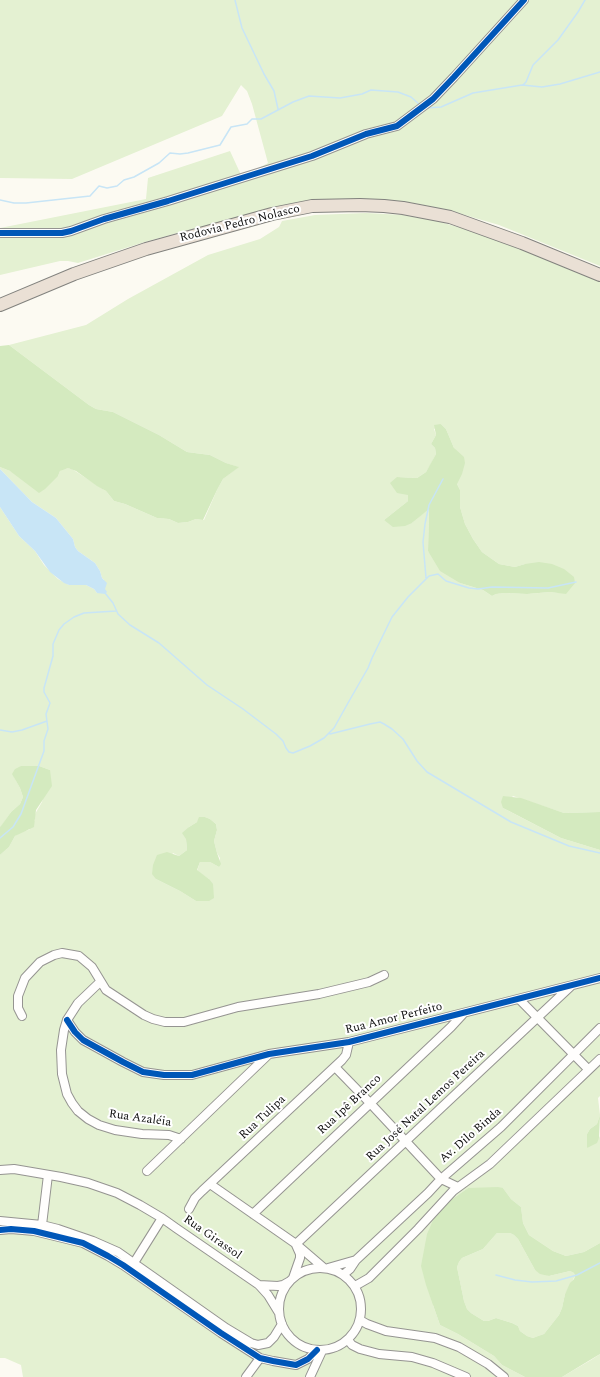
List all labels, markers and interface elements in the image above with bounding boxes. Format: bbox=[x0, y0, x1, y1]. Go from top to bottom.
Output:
street label: Rodovia Pedro Nolasco bbox=[179, 202, 301, 246]
street label: Rua Amor Perfeito bbox=[344, 1000, 444, 1038]
street label: Rua José Natal Lemos Pereira bbox=[364, 1047, 488, 1165]
street label: Rua Ipê Branco bbox=[315, 1072, 385, 1138]
street label: Rua Tulipa bbox=[237, 1093, 289, 1143]
street label: Av. Dilo Binda bbox=[437, 1105, 505, 1167]
street label: Rua Azaléia bbox=[108, 1107, 172, 1131]
street label: Rua Girassol bbox=[180, 1213, 244, 1263]

